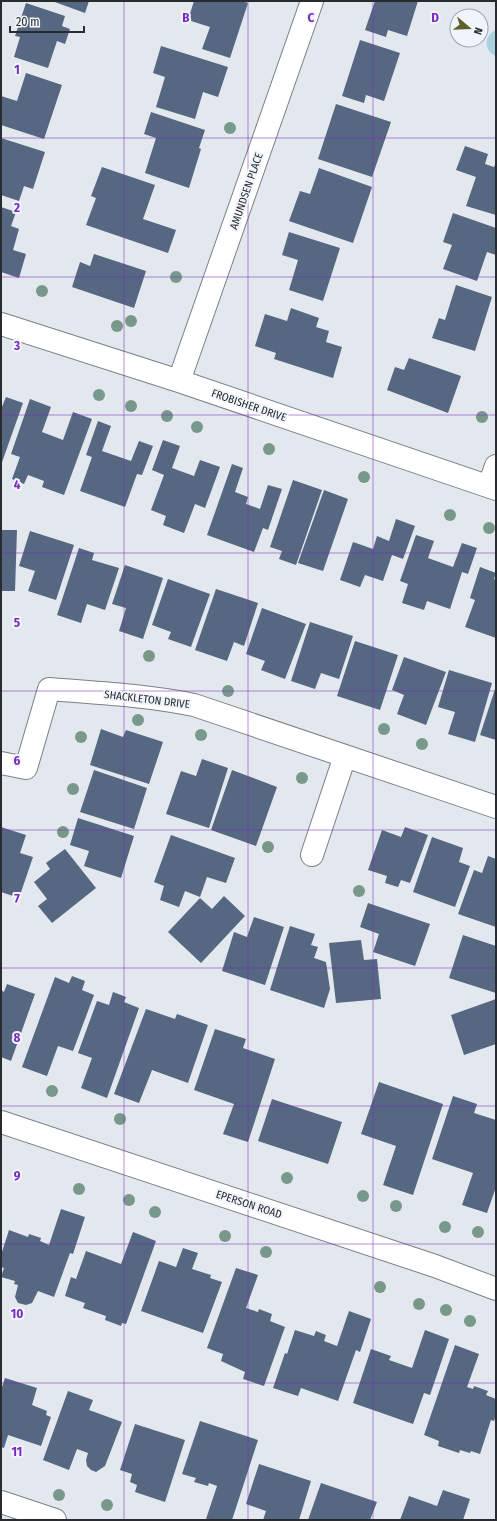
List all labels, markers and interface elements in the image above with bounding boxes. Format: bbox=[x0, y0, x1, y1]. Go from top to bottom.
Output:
scale bar bbox=[10, 8, 84, 34]
north arrow bbox=[449, 8, 489, 48]
text: B bbox=[182, 10, 190, 25]
text: C bbox=[308, 10, 315, 25]
text: D bbox=[431, 10, 439, 25]
text: 20 m bbox=[16, 15, 40, 29]
text: N bbox=[471, 26, 485, 36]
text: 1 bbox=[14, 62, 20, 77]
street label: AMUNDSEN PLACE bbox=[227, 151, 266, 231]
text: 2 bbox=[13, 200, 20, 215]
text: 3 bbox=[13, 338, 20, 353]
street label: FROBISHER DRIVE bbox=[210, 387, 288, 424]
text: 4 bbox=[14, 477, 21, 492]
text: 5 bbox=[14, 615, 20, 630]
street label: SHACKLETON DRIVE bbox=[103, 688, 190, 711]
text: 6 bbox=[14, 753, 21, 768]
text: 7 bbox=[14, 891, 20, 906]
text: 8 bbox=[14, 1030, 21, 1045]
text: 9 bbox=[14, 1168, 21, 1183]
street label: EPERSON ROAD bbox=[214, 1188, 283, 1221]
text: 10 bbox=[11, 1306, 23, 1321]
text: 11 bbox=[12, 1444, 22, 1459]

